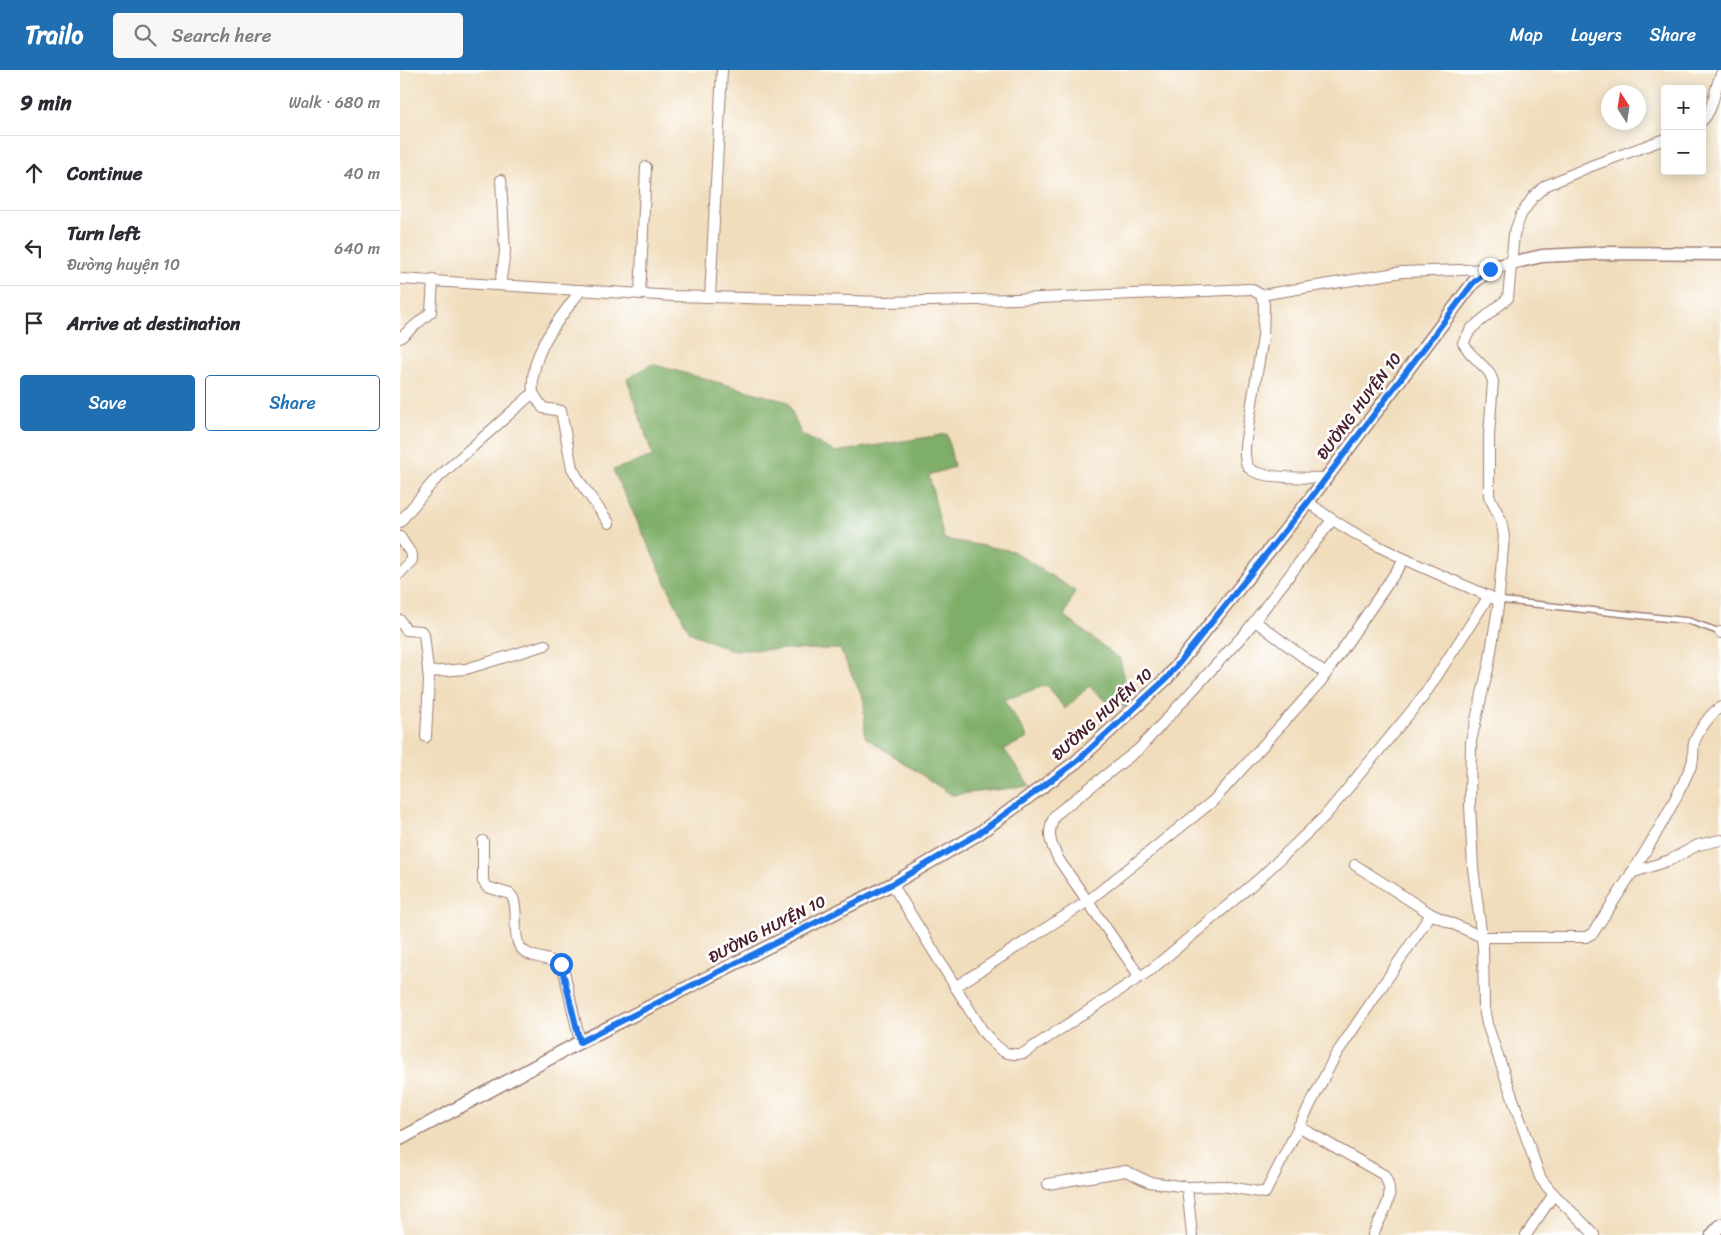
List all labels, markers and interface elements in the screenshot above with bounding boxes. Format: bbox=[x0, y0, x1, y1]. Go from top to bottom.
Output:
search box bbox=[113, 13, 463, 58]
text: Trailo bbox=[25, 14, 83, 56]
text: Search here bbox=[171, 19, 272, 52]
text: Map bbox=[1510, 19, 1543, 51]
text: Layers bbox=[1571, 19, 1622, 51]
text: Share bbox=[1650, 19, 1696, 51]
icon: search bbox=[131, 21, 159, 49]
text: 9 min bbox=[20, 84, 72, 122]
north arrow bbox=[1601, 85, 1646, 130]
map controls bbox=[1661, 85, 1706, 175]
button: + bbox=[1661, 85, 1706, 130]
text: Walk · 680 m bbox=[289, 88, 380, 117]
button: − bbox=[1661, 130, 1706, 175]
text: Continue bbox=[67, 157, 143, 190]
icon: ahead bbox=[20, 159, 48, 187]
text: 40 m bbox=[343, 159, 380, 188]
text: Turn left bbox=[67, 217, 140, 250]
icon: left bbox=[20, 234, 48, 262]
text: 640 m bbox=[334, 234, 380, 263]
text: Đường huyện 10 bbox=[67, 250, 180, 279]
route end bbox=[1479, 258, 1502, 281]
text: Arrive at destination bbox=[67, 307, 240, 340]
icon: arrive bbox=[20, 309, 48, 337]
street label: ĐƯỜNG HUYỆN 10 bbox=[1309, 346, 1409, 466]
button: Save bbox=[20, 375, 195, 431]
button: Share bbox=[205, 375, 380, 431]
street label: ĐƯỜNG HUYỆN 10 bbox=[1044, 660, 1160, 768]
street label: ĐƯỜNG HUYỆN 10 bbox=[703, 887, 831, 971]
route start bbox=[550, 953, 573, 976]

